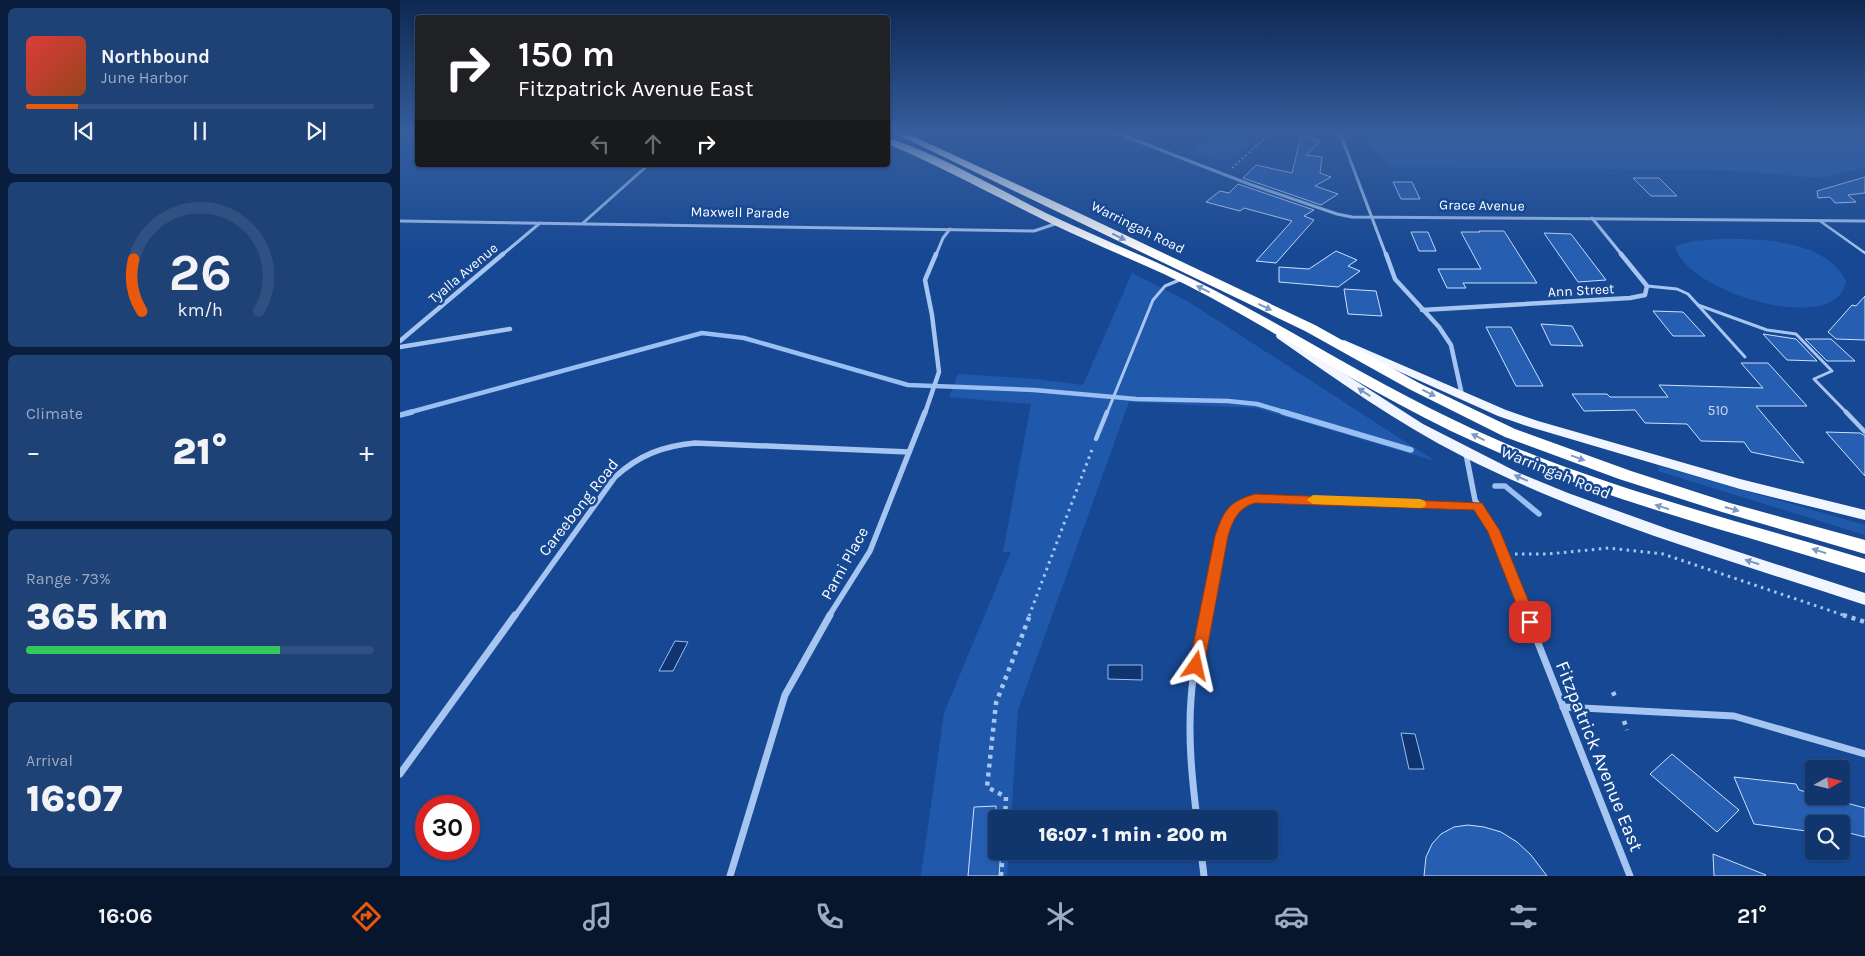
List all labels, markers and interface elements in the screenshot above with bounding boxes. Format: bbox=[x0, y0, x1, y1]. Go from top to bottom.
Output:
text: 150 m bbox=[518, 34, 615, 75]
icon: right bbox=[435, 35, 500, 100]
text: Northbound bbox=[101, 46, 210, 68]
text: June Harbor bbox=[101, 68, 188, 87]
text: Fitzpatrick Avenue East bbox=[518, 76, 753, 102]
icon: previous bbox=[70, 117, 98, 145]
icon: pause bbox=[186, 117, 214, 145]
icon: next bbox=[302, 117, 330, 145]
icon: left bbox=[586, 130, 614, 158]
icon: ahead bbox=[639, 130, 667, 158]
icon: right bbox=[692, 130, 720, 158]
street label: Grace Avenue bbox=[1439, 196, 1525, 215]
street label: Warringah Road bbox=[1088, 197, 1187, 257]
street label: Maxwell Parade bbox=[690, 203, 790, 222]
one-way arrow bbox=[1111, 232, 1126, 241]
street label: Tyalla Avenue bbox=[425, 240, 501, 307]
text: 26 bbox=[168, 242, 232, 303]
street label: Ann Street bbox=[1547, 280, 1615, 301]
one-way arrow bbox=[1196, 285, 1210, 293]
text: km/h bbox=[177, 300, 223, 321]
one-way arrow bbox=[1258, 303, 1272, 311]
one-way arrow bbox=[1357, 387, 1371, 397]
one-way arrow bbox=[1422, 390, 1436, 398]
house number: 510 bbox=[1708, 402, 1728, 419]
text: Climate bbox=[26, 404, 83, 423]
text: 21° bbox=[172, 429, 228, 474]
one-way arrow bbox=[1470, 433, 1485, 441]
text: − bbox=[26, 435, 41, 468]
text: + bbox=[359, 435, 374, 468]
street label: Warringah Road bbox=[1498, 442, 1613, 503]
one-way arrow bbox=[1571, 454, 1586, 462]
street label: Careebong Road bbox=[534, 455, 622, 560]
one-way arrow bbox=[1514, 474, 1528, 482]
one-way arrow bbox=[1655, 502, 1670, 510]
one-way arrow bbox=[1725, 506, 1740, 514]
street label: Parni Place bbox=[817, 524, 872, 603]
one-way arrow bbox=[1811, 547, 1826, 554]
one-way arrow bbox=[1744, 558, 1759, 566]
text: Range · 73% bbox=[26, 569, 111, 588]
text: 365 km bbox=[26, 594, 169, 639]
pin bbox=[1509, 601, 1551, 643]
icon: arrive bbox=[1516, 608, 1544, 636]
position arrow bbox=[1169, 639, 1221, 691]
street label: Fitzpatrick Avenue East bbox=[1551, 658, 1647, 855]
text: Arrival bbox=[26, 751, 73, 770]
north arrow bbox=[1805, 760, 1850, 805]
map controls bbox=[1805, 760, 1850, 860]
text: 16:07 bbox=[26, 776, 122, 821]
speed limit sign: 30 bbox=[415, 795, 480, 860]
button: search bbox=[1805, 815, 1850, 860]
text: 16:07 · 1 min · 200 m bbox=[1038, 824, 1228, 846]
icon: directions bbox=[349, 899, 384, 934]
icon: music bbox=[580, 899, 615, 934]
icon: phone bbox=[812, 899, 847, 934]
icon: climate bbox=[1043, 899, 1078, 934]
icon: car bbox=[1274, 899, 1309, 934]
icon: filters bbox=[1506, 899, 1541, 934]
text: 16:06 bbox=[98, 903, 153, 929]
text: 21° bbox=[1737, 903, 1767, 929]

